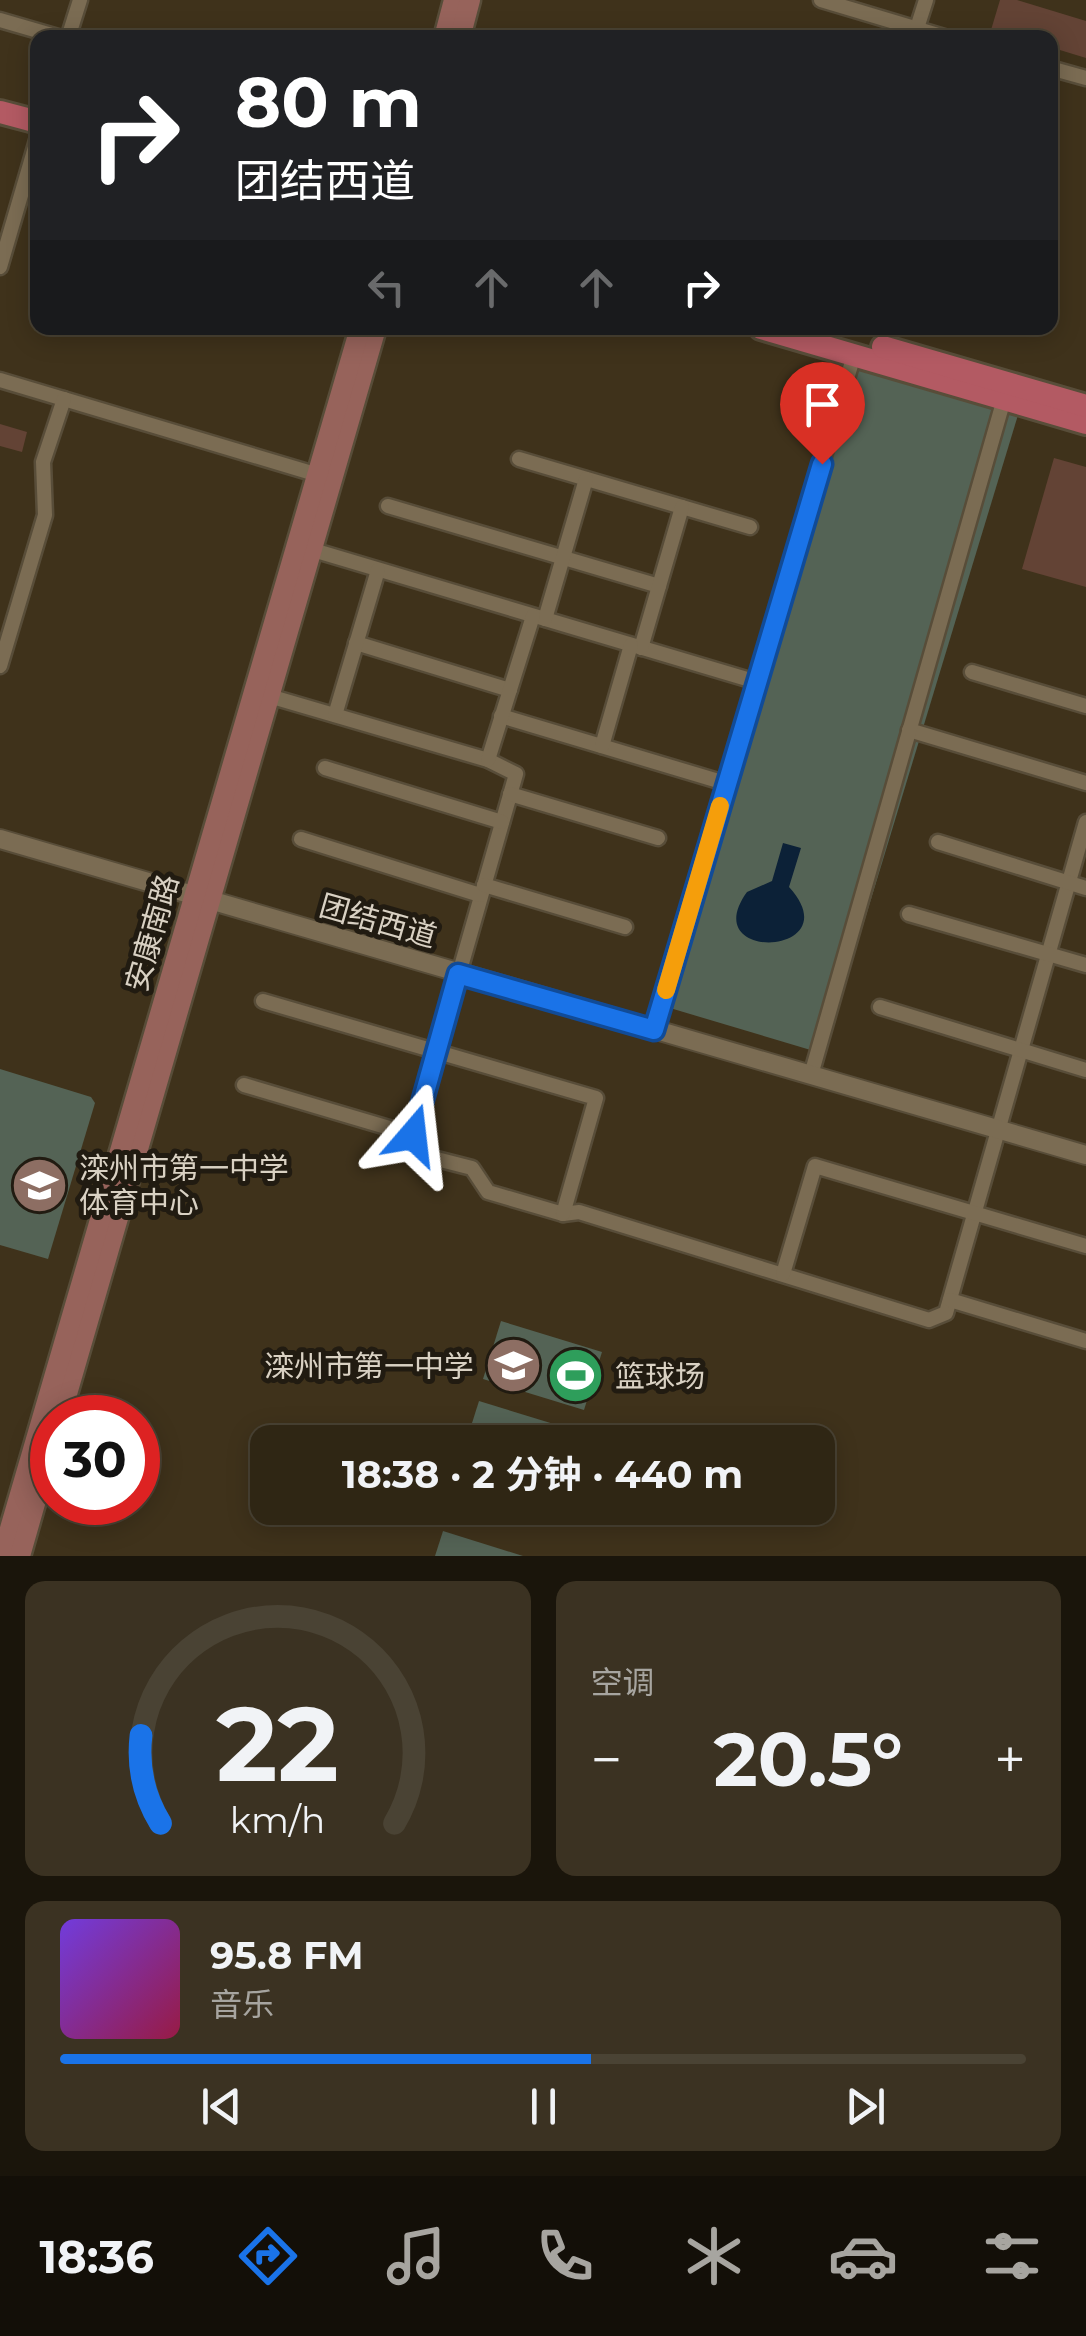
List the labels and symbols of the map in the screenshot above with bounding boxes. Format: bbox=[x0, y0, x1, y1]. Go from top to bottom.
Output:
pin bbox=[780, 362, 865, 465]
street label: 安康南路 bbox=[118, 870, 186, 996]
street label: 团结西道 bbox=[315, 887, 441, 955]
position arrow bbox=[361, 1083, 465, 1187]
place label: 滦州市第一中学 体育中心 bbox=[79, 1150, 289, 1221]
school or university icon: 滦州市第一中学 体育中心 bbox=[10, 1155, 70, 1215]
school or university icon: 滦州市第一中学 bbox=[483, 1336, 543, 1396]
sports icon: 篮球场 bbox=[546, 1346, 606, 1406]
place label: 滦州市第一中学 bbox=[264, 1348, 474, 1385]
place label: 篮球场 bbox=[615, 1358, 705, 1395]
speed limit sign: 30 bbox=[30, 1395, 160, 1525]

